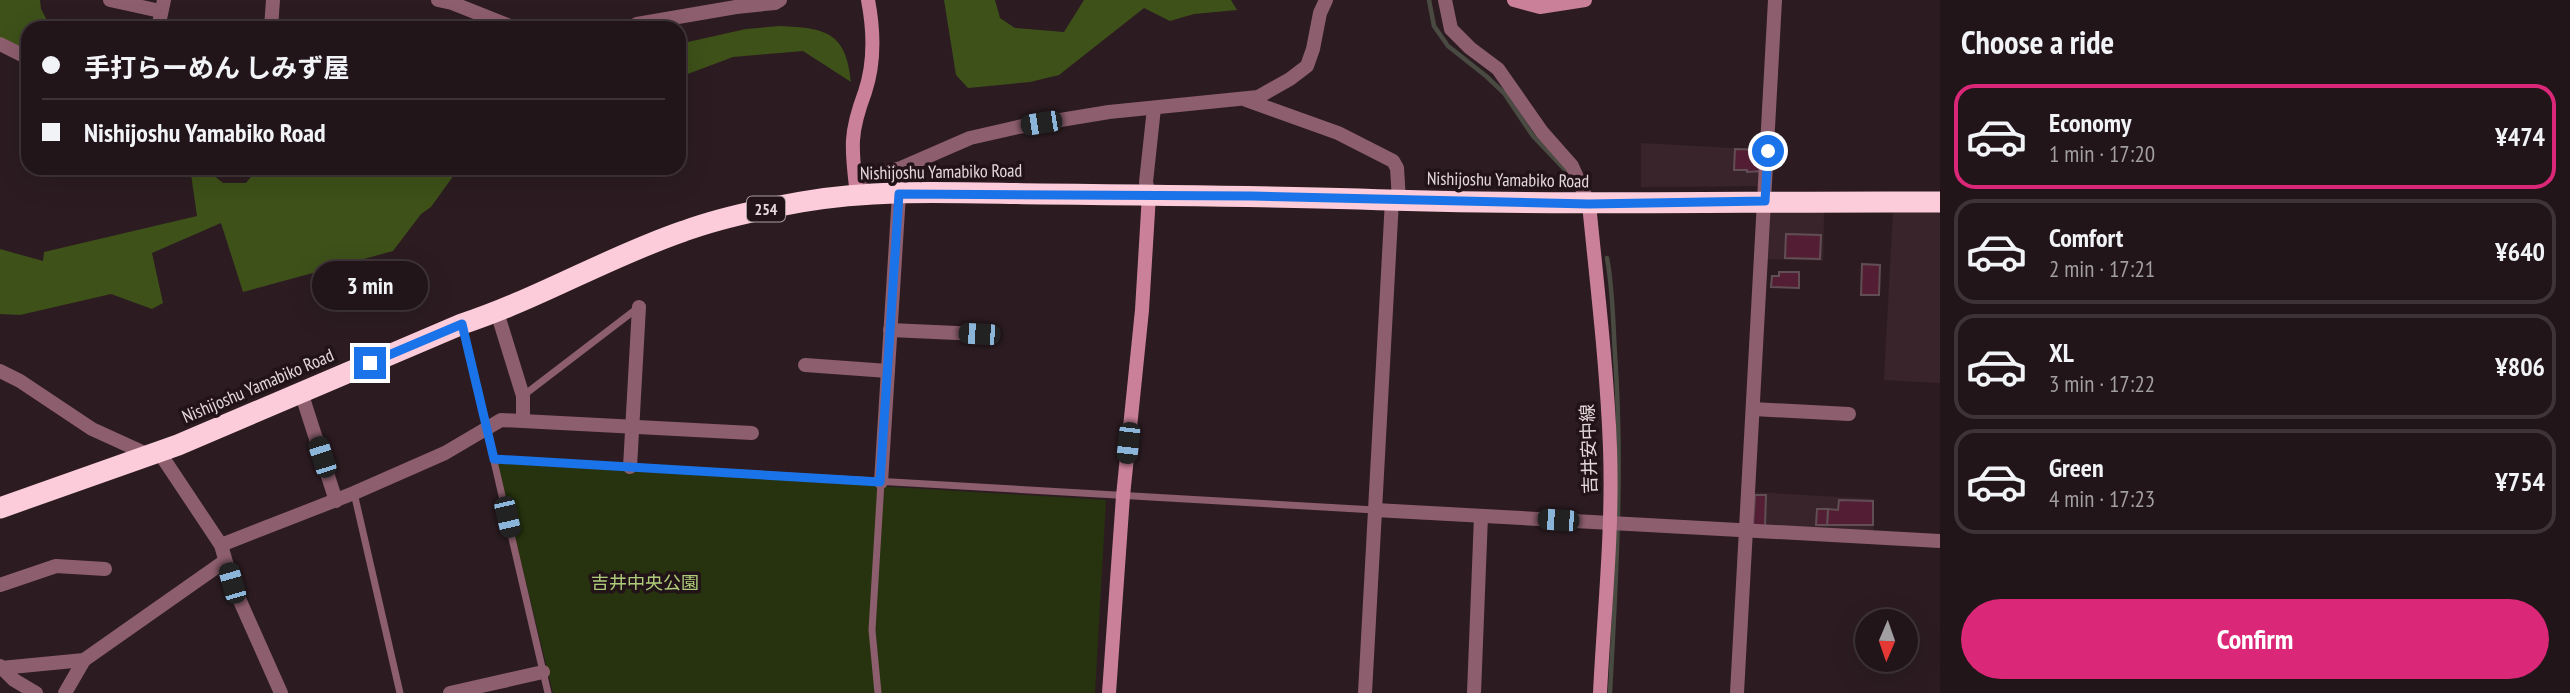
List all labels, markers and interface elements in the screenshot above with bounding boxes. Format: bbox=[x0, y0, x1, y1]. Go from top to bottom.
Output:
text: Choose a ride bbox=[1961, 21, 2114, 63]
text: 手打らーめん しみず屋 bbox=[84, 51, 349, 84]
icon: car bbox=[1965, 105, 2028, 168]
text: Economy bbox=[2049, 106, 2131, 139]
car bbox=[1019, 109, 1064, 137]
text: Nishijoshu Yamabiko Road bbox=[84, 116, 326, 149]
text: ¥474 bbox=[2495, 120, 2545, 153]
route start bbox=[1752, 135, 1784, 167]
text: 1 min · 17:20 bbox=[2049, 139, 2155, 168]
street label: Nishijoshu Yamabiko Road bbox=[860, 159, 1022, 184]
street label: Nishijoshu Yamabiko Road bbox=[1427, 167, 1589, 192]
road number: 254 bbox=[747, 196, 785, 222]
icon: car bbox=[1965, 220, 2028, 283]
text: Comfort bbox=[2049, 221, 2123, 254]
text: ¥640 bbox=[2495, 235, 2545, 268]
text: 2 min · 17:21 bbox=[2049, 254, 2155, 283]
callout: 3 min bbox=[312, 262, 428, 310]
text: 3 min bbox=[347, 271, 393, 300]
car bbox=[958, 322, 1001, 346]
icon: car bbox=[1965, 335, 2028, 398]
text: XL bbox=[2049, 336, 2074, 369]
street label: Nishijoshu Yamabiko Road bbox=[179, 343, 337, 428]
route end bbox=[354, 347, 386, 379]
text: ¥806 bbox=[2495, 350, 2545, 383]
text: 3 min · 17:22 bbox=[2049, 369, 2155, 398]
street label: 吉井安中線 bbox=[1575, 404, 1602, 494]
car bbox=[1116, 421, 1141, 465]
car bbox=[306, 434, 339, 480]
icon: car bbox=[1965, 450, 2028, 513]
text: Green bbox=[2049, 451, 2104, 484]
text: ¥754 bbox=[2495, 465, 2545, 498]
text: 4 min · 17:23 bbox=[2049, 484, 2155, 513]
car bbox=[493, 494, 522, 540]
car bbox=[1537, 508, 1580, 532]
car bbox=[217, 560, 248, 606]
park label: 吉井中央公園 bbox=[591, 571, 699, 594]
button: Confirm bbox=[1961, 599, 2549, 679]
north arrow bbox=[1855, 609, 1918, 672]
map controls bbox=[1855, 609, 1918, 672]

